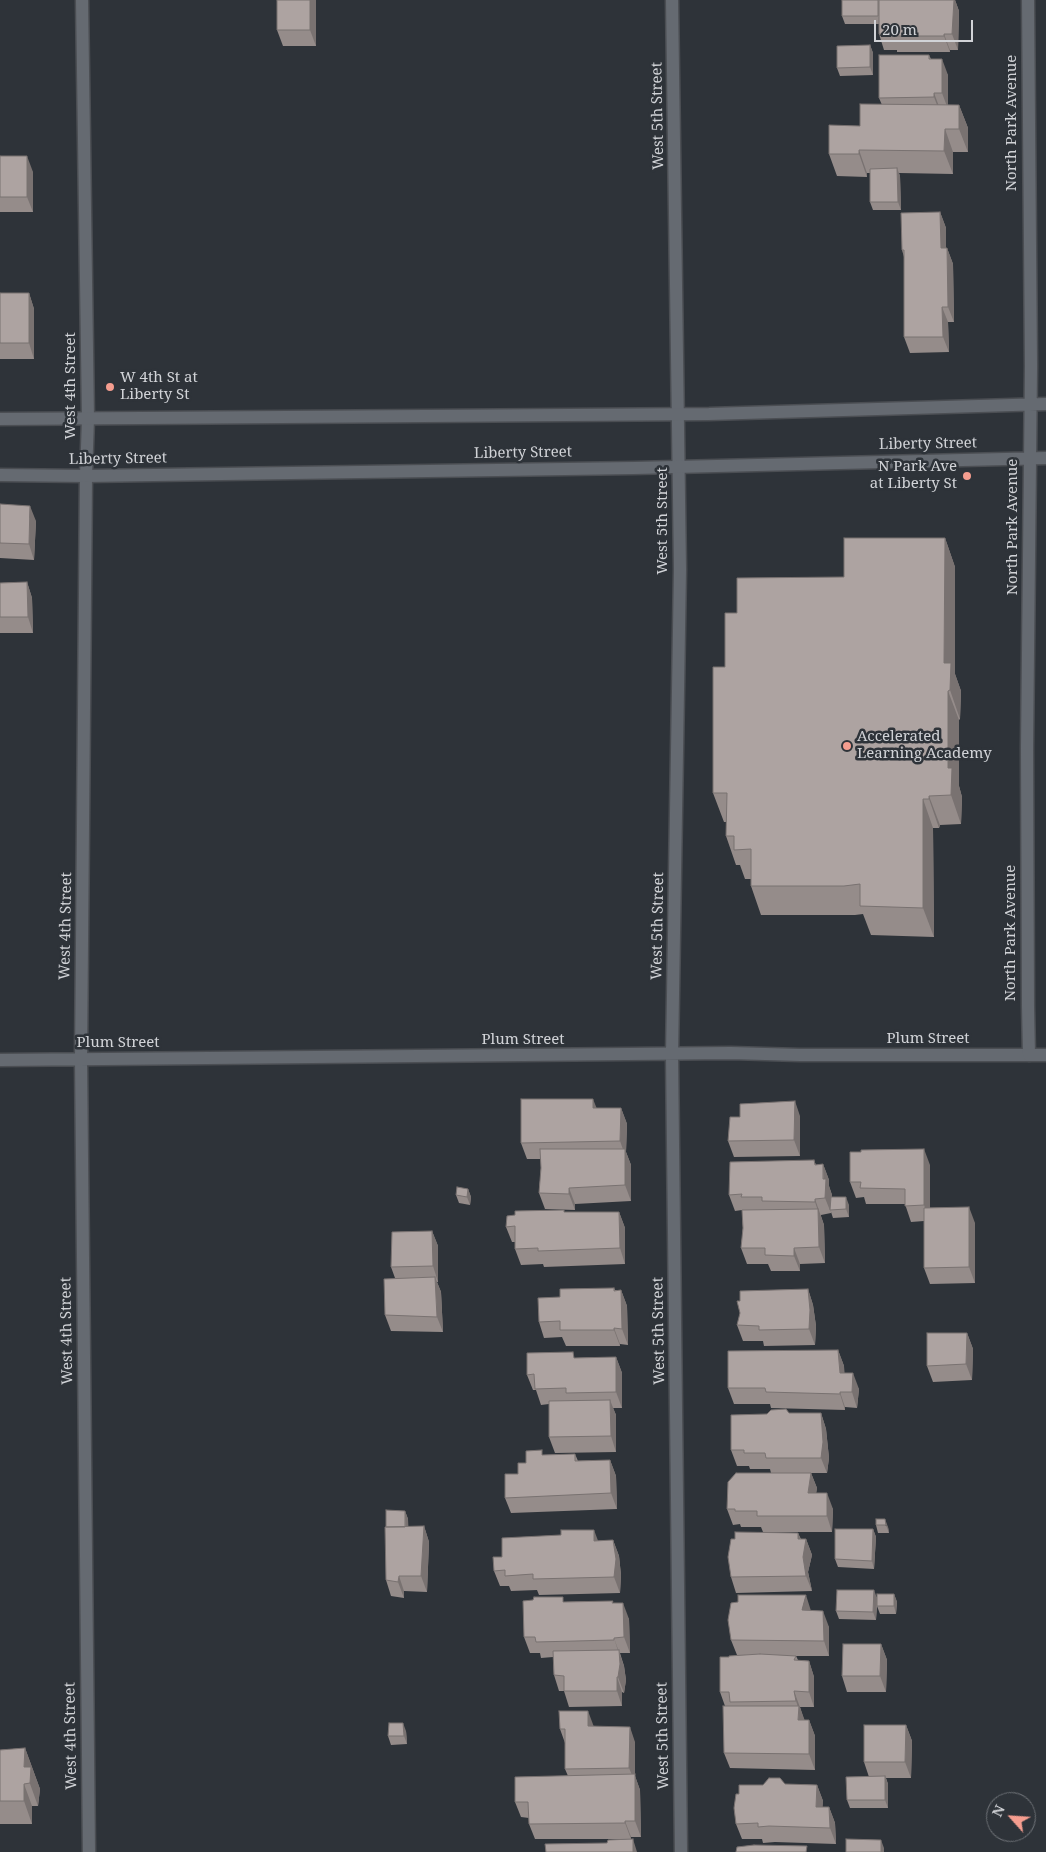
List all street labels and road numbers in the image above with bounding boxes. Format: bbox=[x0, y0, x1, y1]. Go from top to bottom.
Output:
street label: North Park Avenue bbox=[1003, 55, 1021, 191]
street label: West 5th Street bbox=[648, 62, 668, 170]
street label: West 4th Street bbox=[62, 332, 80, 440]
street label: Liberty Street bbox=[879, 434, 977, 454]
street label: Liberty Street bbox=[474, 443, 572, 463]
street label: Liberty Street bbox=[69, 449, 167, 469]
street label: North Park Avenue bbox=[1004, 459, 1022, 595]
street label: West 5th Street bbox=[654, 467, 672, 575]
street label: North Park Avenue bbox=[1002, 865, 1020, 1001]
street label: West 4th Street bbox=[56, 872, 76, 980]
street label: West 5th Street bbox=[648, 872, 668, 980]
street label: Plum Street bbox=[886, 1030, 970, 1048]
street label: Plum Street bbox=[481, 1031, 565, 1049]
street label: Plum Street bbox=[76, 1034, 160, 1052]
street label: West 4th Street bbox=[57, 1277, 77, 1385]
street label: West 5th Street bbox=[649, 1277, 669, 1385]
street label: West 4th Street bbox=[61, 1682, 81, 1790]
street label: West 5th Street bbox=[653, 1682, 673, 1790]

